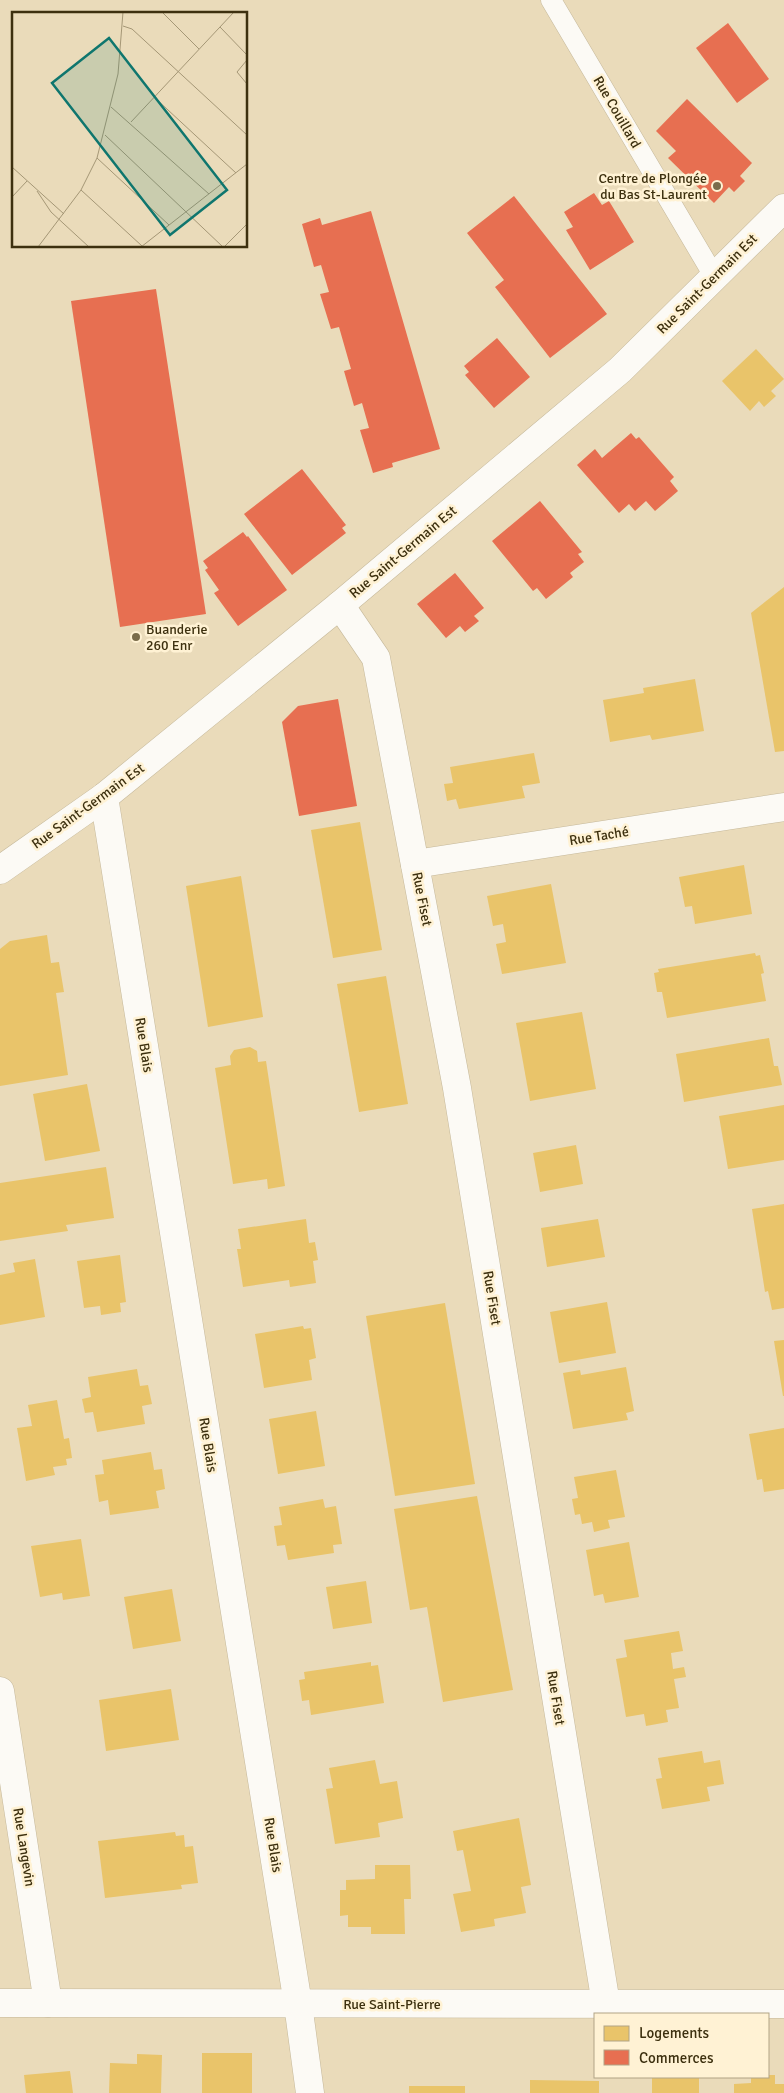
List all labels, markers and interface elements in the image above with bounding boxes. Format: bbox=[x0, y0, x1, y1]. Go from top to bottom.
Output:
inset map bbox=[12, 12, 248, 248]
street label: Rue Couillard bbox=[590, 73, 644, 151]
place label: Centre de Plongée du Bas St-Laurent bbox=[598, 170, 707, 203]
marker: Centre de Plongée du Bas St-Laurent bbox=[711, 180, 723, 192]
street label: Rue Saint-Germain Est bbox=[653, 230, 761, 338]
street label: Rue Saint-Germain Est bbox=[346, 502, 460, 602]
place label: Buanderie 260 Enr bbox=[146, 621, 207, 654]
marker: Buanderie 260 Enr bbox=[130, 631, 142, 643]
street label: Rue Saint-Germain Est bbox=[28, 759, 148, 853]
street label: Rue Taché bbox=[568, 823, 630, 849]
street label: Rue Fiset bbox=[408, 870, 436, 928]
street label: Rue Blais bbox=[131, 1016, 157, 1074]
street label: Rue Fiset bbox=[479, 1270, 505, 1327]
street label: Rue Blais bbox=[195, 1416, 221, 1474]
street label: Rue Fiset bbox=[543, 1670, 569, 1727]
street label: Rue Langevin bbox=[9, 1806, 39, 1888]
street label: Rue Blais bbox=[260, 1816, 286, 1874]
street label: Rue Saint-Pierre bbox=[343, 1996, 441, 2013]
legend bbox=[594, 2013, 769, 2078]
text: Logements bbox=[639, 2024, 710, 2042]
text: Commerces bbox=[639, 2049, 714, 2067]

